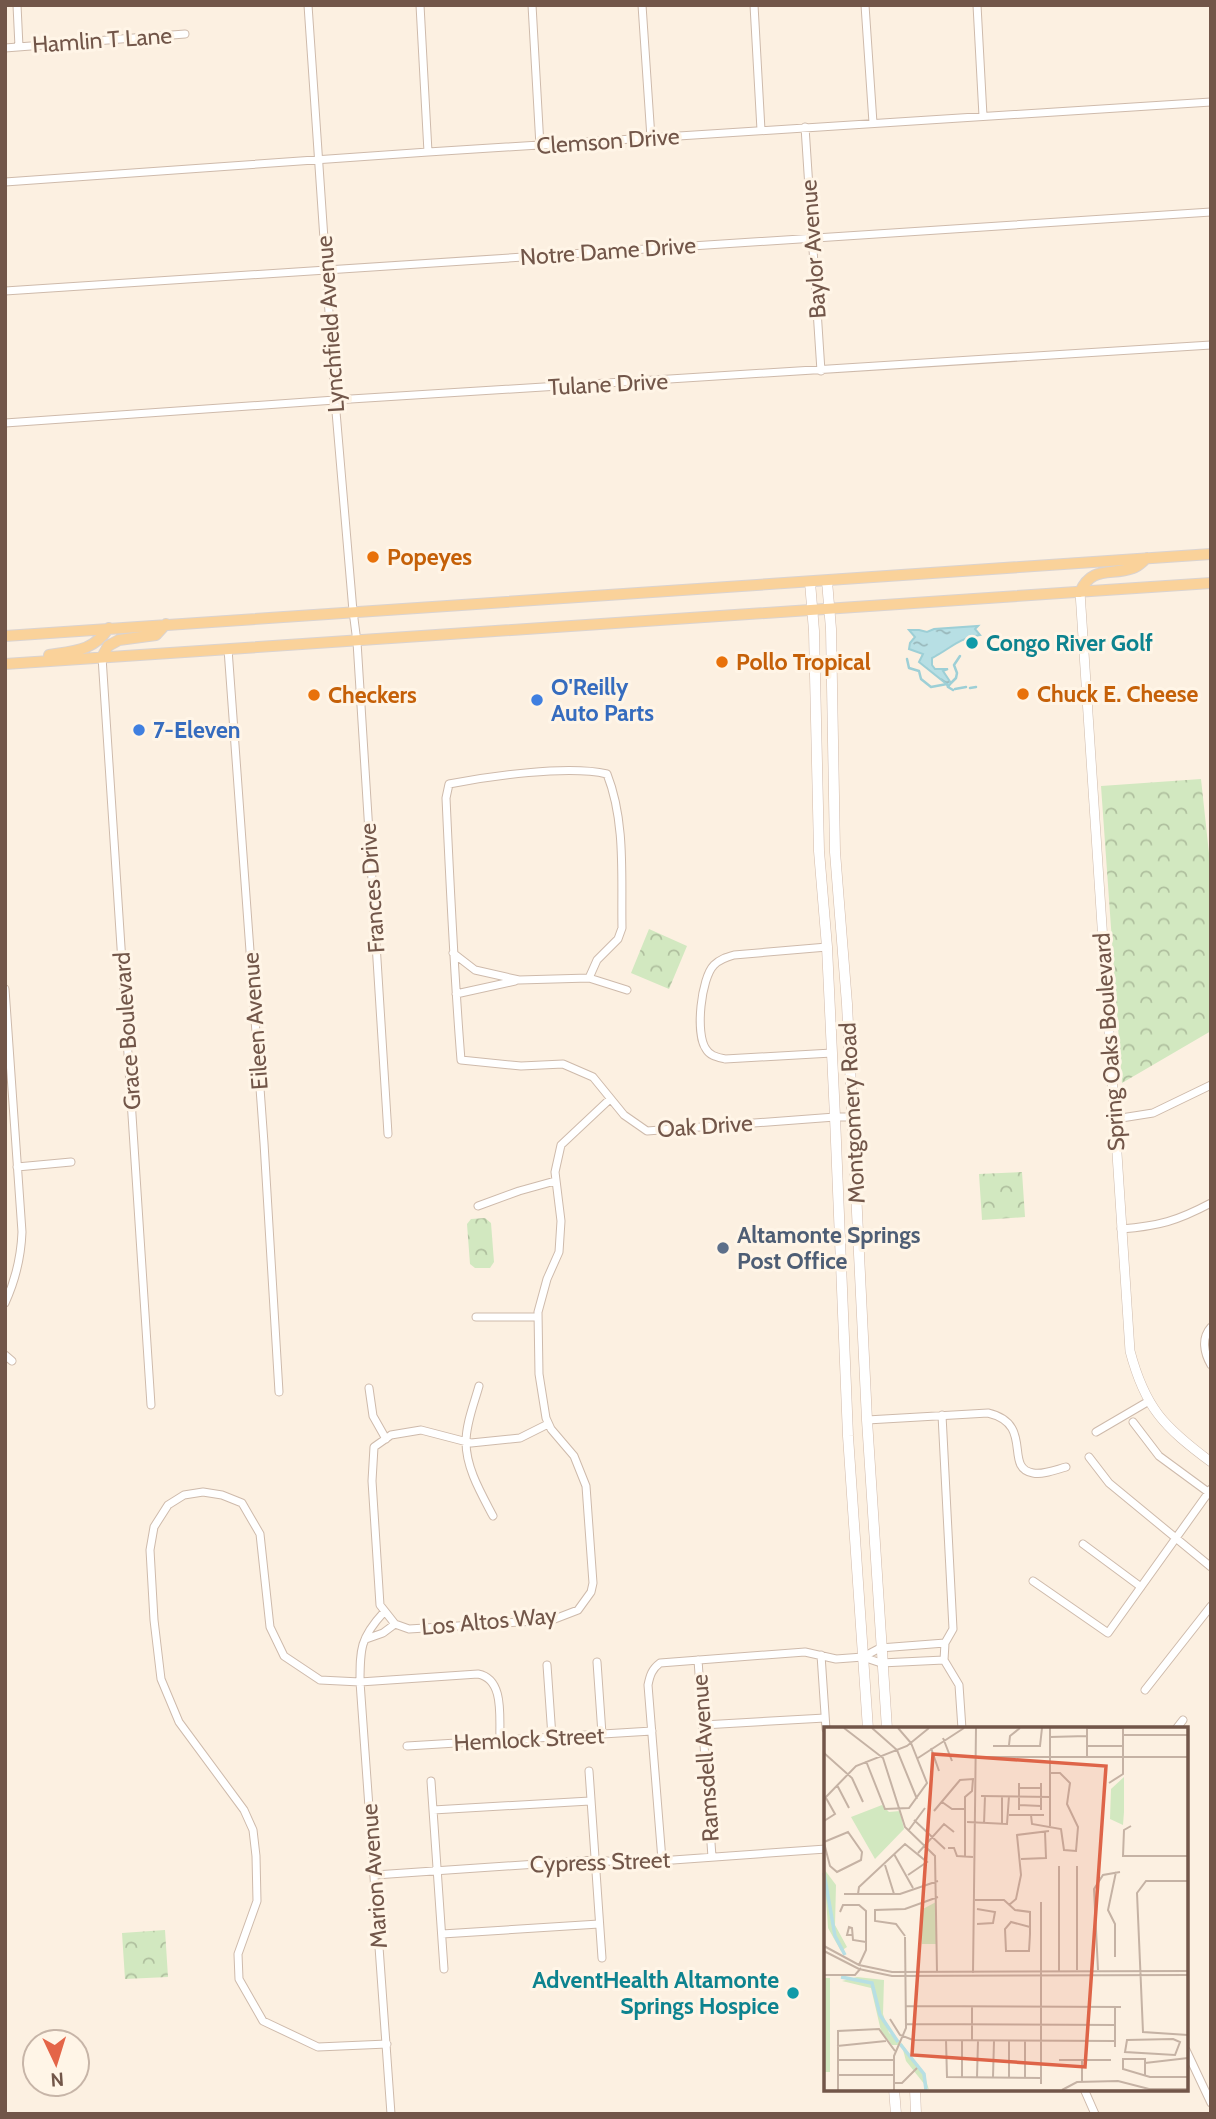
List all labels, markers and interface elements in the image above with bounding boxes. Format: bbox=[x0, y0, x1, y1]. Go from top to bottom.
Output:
street label: Hamlin T Lane bbox=[31, 21, 173, 59]
street label: Clemson Drive bbox=[536, 122, 681, 160]
street label: Baylor Avenue bbox=[794, 178, 832, 319]
street label: Notre Dame Drive bbox=[519, 231, 697, 271]
street label: Lynchfield Avenue bbox=[310, 234, 350, 414]
street label: Tulane Drive bbox=[547, 367, 669, 401]
place label: Popeyes bbox=[387, 543, 472, 571]
marker: Popeyes bbox=[365, 549, 381, 565]
place label: Congo River Golf bbox=[986, 629, 1153, 657]
marker: Congo River Golf bbox=[964, 635, 980, 651]
place label: Pollo Tropical bbox=[736, 648, 871, 676]
marker: Pollo Tropical bbox=[714, 654, 730, 670]
place label: O'Reilly Auto Parts bbox=[551, 673, 654, 727]
place label: Chuck E. Cheese bbox=[1037, 680, 1199, 708]
place label: Checkers bbox=[328, 681, 417, 709]
marker: Chuck E. Cheese bbox=[1015, 686, 1031, 702]
marker: Checkers bbox=[306, 687, 322, 703]
marker: O'Reilly Auto Parts bbox=[529, 692, 545, 708]
place label: 7-Eleven bbox=[153, 716, 240, 744]
marker: 7-Eleven bbox=[131, 722, 147, 738]
street label: Frances Drive bbox=[353, 822, 391, 954]
street label: Spring Oaks Boulevard bbox=[1087, 932, 1131, 1152]
street label: Grace Boulevard bbox=[108, 951, 146, 1111]
street label: Eileen Avenue bbox=[236, 951, 274, 1091]
street label: Montgomery Road bbox=[833, 1022, 871, 1204]
street label: Oak Drive bbox=[656, 1109, 754, 1143]
place label: Altamonte Springs Post Office bbox=[737, 1221, 921, 1275]
marker: Altamonte Springs Post Office bbox=[715, 1240, 731, 1256]
street label: Los Altos Way bbox=[420, 1601, 558, 1641]
street label: Ramsdell Avenue bbox=[685, 1673, 725, 1843]
street label: Hemlock Street bbox=[453, 1721, 605, 1757]
inset map bbox=[824, 1727, 1188, 2091]
street label: Marion Avenue bbox=[355, 1802, 393, 1949]
street label: Cypress Street bbox=[529, 1846, 671, 1878]
place label: AdventHealth Altamonte Springs Hospice bbox=[532, 1966, 779, 2020]
marker: AdventHealth Altamonte Springs Hospice bbox=[785, 1985, 801, 2001]
north arrow bbox=[21, 2028, 91, 2098]
text: N bbox=[50, 2068, 65, 2091]

